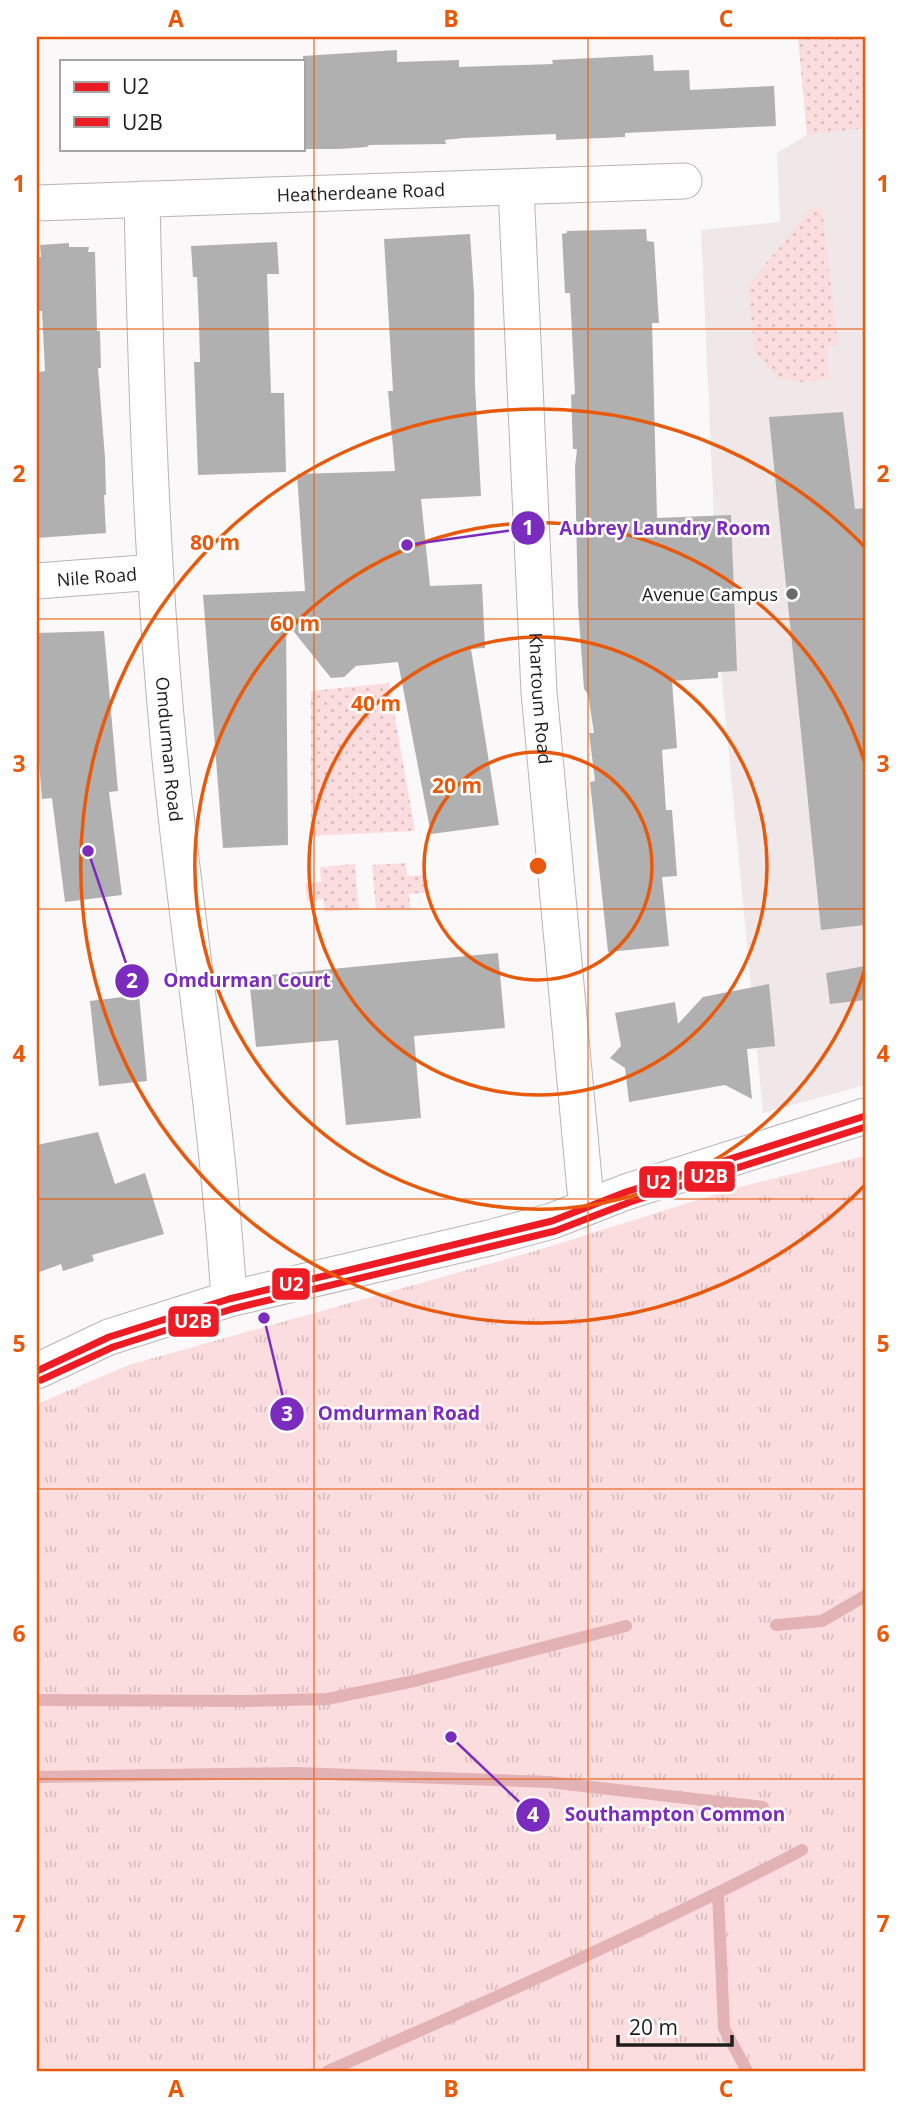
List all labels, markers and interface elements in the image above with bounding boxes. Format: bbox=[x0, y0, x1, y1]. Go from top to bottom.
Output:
text: A bbox=[168, 2, 184, 34]
text: B bbox=[443, 2, 459, 34]
text: C bbox=[719, 2, 733, 34]
legend bbox=[60, 60, 304, 150]
text: U2 bbox=[122, 72, 149, 100]
text: U2B bbox=[122, 108, 163, 136]
text: 1 bbox=[12, 167, 26, 199]
text: 1 bbox=[876, 167, 890, 199]
street label: Heatherdeane Road bbox=[276, 177, 445, 207]
text: 2 bbox=[12, 457, 26, 489]
text: 2 bbox=[876, 457, 890, 489]
callout: Aubrey Laundry Room bbox=[511, 508, 785, 548]
text: 1 bbox=[522, 513, 534, 541]
text: Aubrey Laundry Room bbox=[559, 515, 771, 541]
text: 80 m bbox=[190, 528, 240, 556]
street label: Nile Road bbox=[56, 561, 138, 591]
place label: Avenue Campus bbox=[642, 582, 778, 606]
marker: Avenue Campus bbox=[784, 586, 800, 602]
text: 60 m bbox=[270, 609, 320, 637]
street label: Khartoum Road bbox=[524, 632, 558, 765]
street label: Omdurman Road bbox=[151, 676, 189, 823]
text: 40 m bbox=[351, 689, 401, 717]
text: 3 bbox=[12, 747, 26, 779]
text: 3 bbox=[876, 747, 890, 779]
text: 20 m bbox=[432, 771, 482, 799]
centre of rings bbox=[526, 854, 550, 878]
callout: Omdurman Court bbox=[114, 961, 345, 1001]
text: 2 bbox=[126, 966, 138, 994]
text: Omdurman Court bbox=[163, 967, 331, 993]
text: 4 bbox=[12, 1037, 26, 1069]
text: 4 bbox=[876, 1037, 890, 1069]
line badge: U2B bbox=[683, 1160, 736, 1193]
text: U2B bbox=[690, 1163, 728, 1189]
line badge: U2 bbox=[638, 1165, 678, 1199]
text: U2 bbox=[645, 1169, 671, 1195]
line badge: U2 bbox=[271, 1267, 311, 1301]
text: U2 bbox=[278, 1271, 304, 1297]
line badge: U2B bbox=[167, 1305, 220, 1338]
text: U2B bbox=[174, 1308, 212, 1334]
text: 5 bbox=[12, 1327, 26, 1359]
text: 5 bbox=[876, 1327, 890, 1359]
callout: Omdurman Road bbox=[269, 1394, 494, 1434]
text: 3 bbox=[281, 1399, 293, 1427]
text: Omdurman Road bbox=[318, 1400, 480, 1426]
text: 6 bbox=[12, 1617, 26, 1649]
text: 6 bbox=[876, 1617, 890, 1649]
callout: Southampton Common bbox=[516, 1795, 799, 1835]
text: 4 bbox=[527, 1800, 539, 1828]
text: Southampton Common bbox=[565, 1801, 785, 1827]
text: 7 bbox=[12, 1907, 26, 1939]
text: 7 bbox=[876, 1907, 890, 1939]
scale bar bbox=[618, 2003, 732, 2047]
text: 20 m bbox=[629, 2013, 678, 2041]
text: A bbox=[168, 2072, 184, 2104]
text: B bbox=[443, 2072, 459, 2104]
text: C bbox=[719, 2072, 733, 2104]

